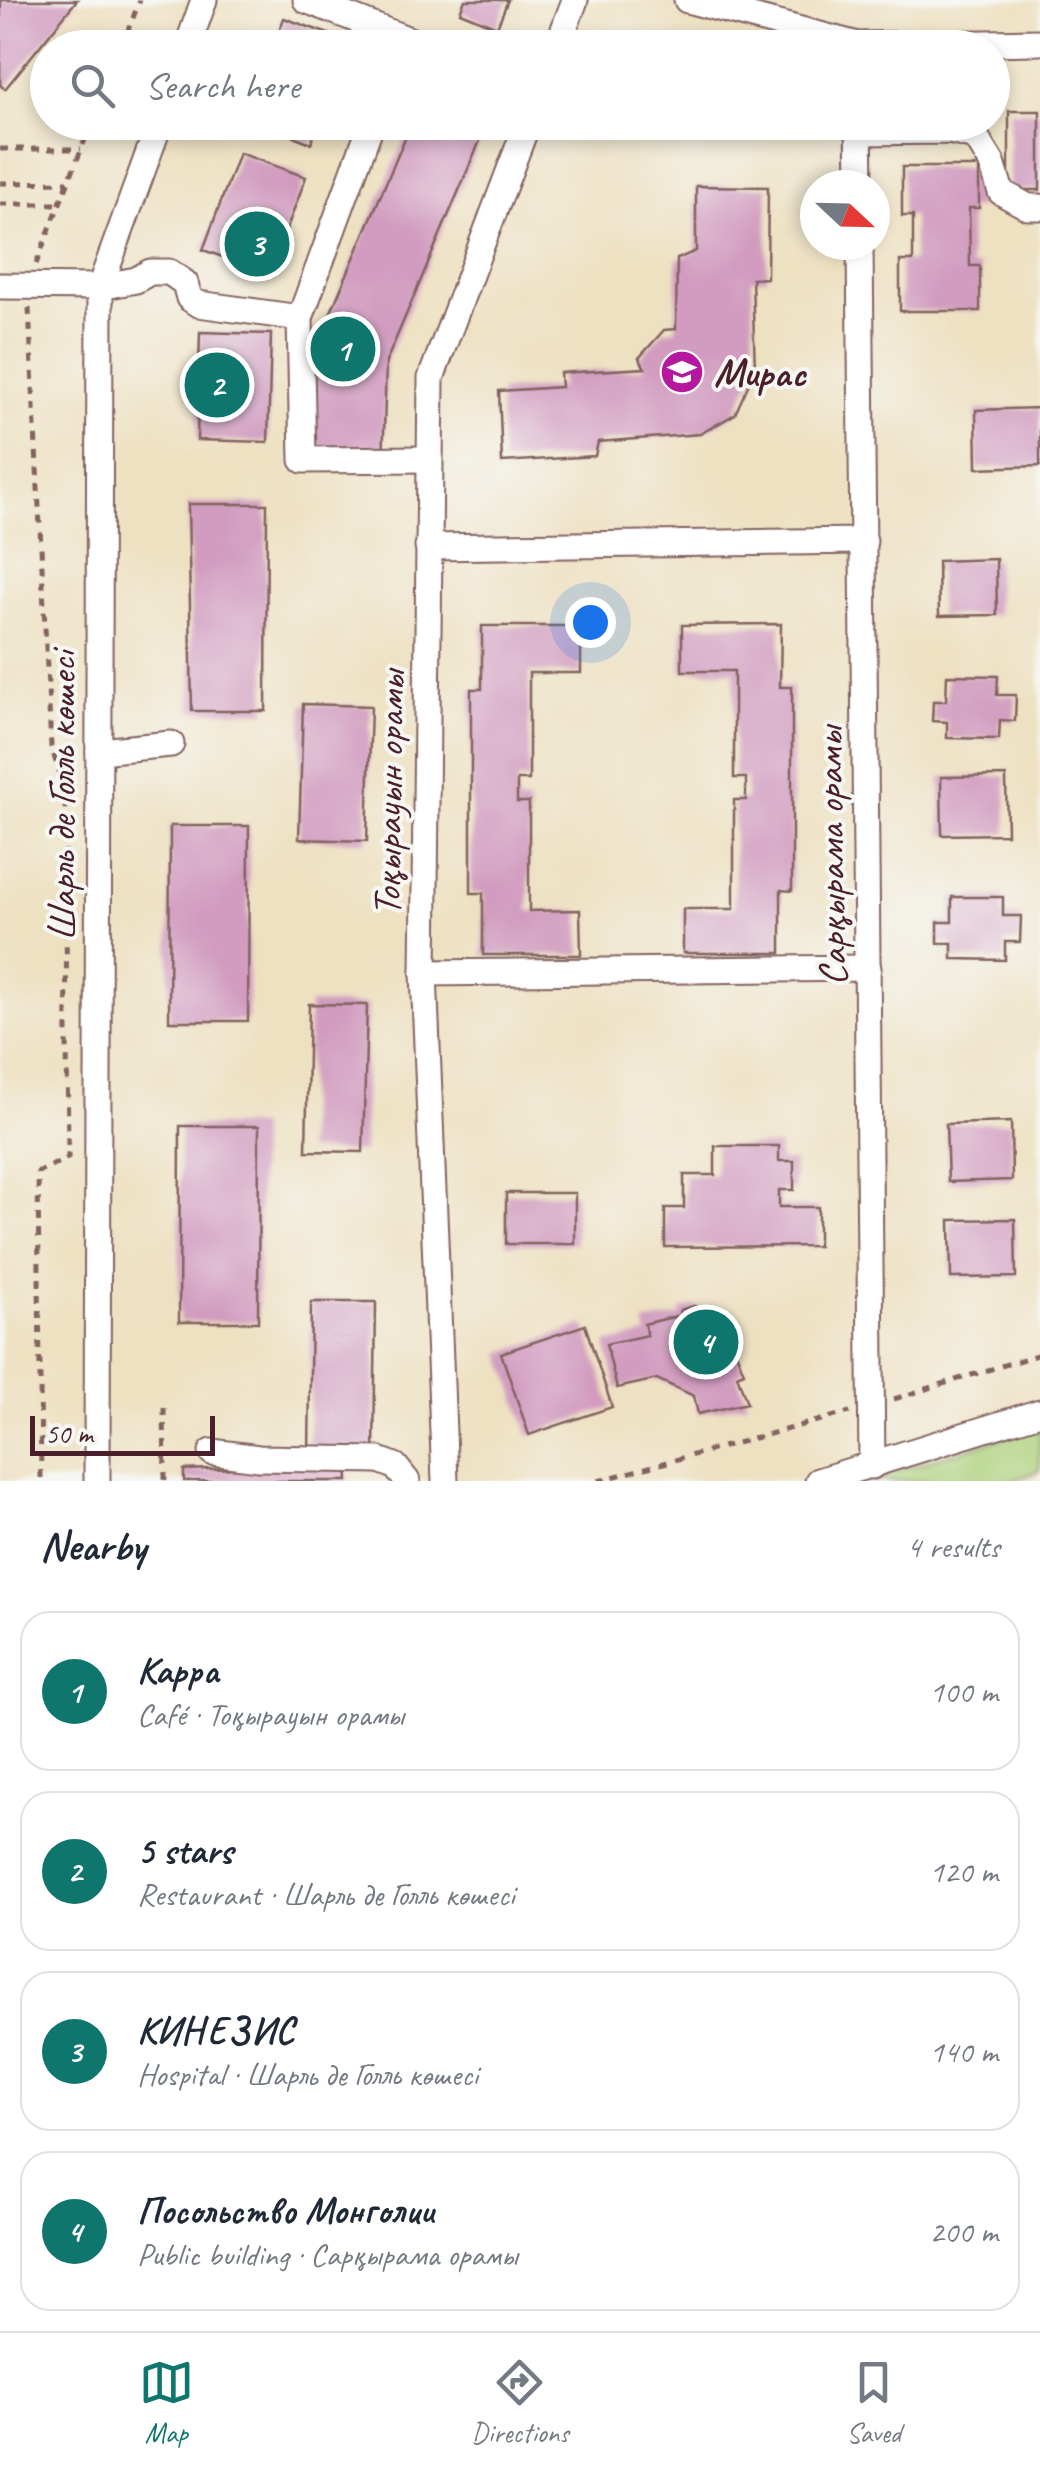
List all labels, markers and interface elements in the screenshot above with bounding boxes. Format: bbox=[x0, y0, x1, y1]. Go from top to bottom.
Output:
search box bbox=[30, 30, 1010, 140]
icon: search bbox=[65, 58, 120, 113]
text: Search here bbox=[145, 62, 300, 109]
north arrow bbox=[800, 170, 890, 260]
pin: 3 bbox=[224, 206, 290, 282]
pin: 1 bbox=[310, 312, 376, 386]
pin: 2 bbox=[184, 348, 250, 422]
place label: Мирас bbox=[714, 348, 807, 398]
school or university icon: Мирас bbox=[659, 349, 705, 395]
your location bbox=[565, 597, 616, 648]
street label: Шарль де Голль көшесі bbox=[37, 646, 87, 941]
street label: Тоқырауын орамы bbox=[362, 667, 416, 916]
street label: Сарқырама орамы bbox=[804, 723, 858, 986]
pin: 4 bbox=[674, 1304, 738, 1380]
scale bar bbox=[30, 1411, 215, 1456]
text: 50 m bbox=[45, 1416, 93, 1451]
text: Nearby bbox=[40, 1520, 146, 1573]
text: 4 results bbox=[906, 1526, 1000, 1567]
text: Карра bbox=[137, 1647, 219, 1694]
text: 1 bbox=[67, 1671, 82, 1712]
text: 100 m bbox=[929, 1671, 998, 1712]
text: Café · Тоқырауын орамы bbox=[137, 1694, 404, 1735]
text: 5 stars bbox=[137, 1827, 233, 1874]
text: 2 bbox=[67, 1851, 82, 1892]
text: 120 m bbox=[929, 1851, 998, 1892]
text: Restaurant · Шарль де Голль көшесі bbox=[137, 1874, 515, 1915]
text: КИНЕЗИС bbox=[137, 2007, 294, 2054]
text: 3 bbox=[67, 2031, 82, 2072]
text: 140 m bbox=[929, 2031, 998, 2072]
text: Hospital · Шарль де Голль көшесі bbox=[137, 2054, 478, 2095]
text: Посольство Монголии bbox=[137, 2187, 434, 2234]
text: 4 bbox=[67, 2211, 82, 2252]
text: 200 m bbox=[929, 2211, 998, 2252]
text: Public building · Сарқырама орамы bbox=[137, 2234, 518, 2275]
tab: Map bbox=[139, 2355, 194, 2450]
tab: Directions bbox=[471, 2355, 569, 2450]
tab: Saved bbox=[846, 2355, 901, 2450]

